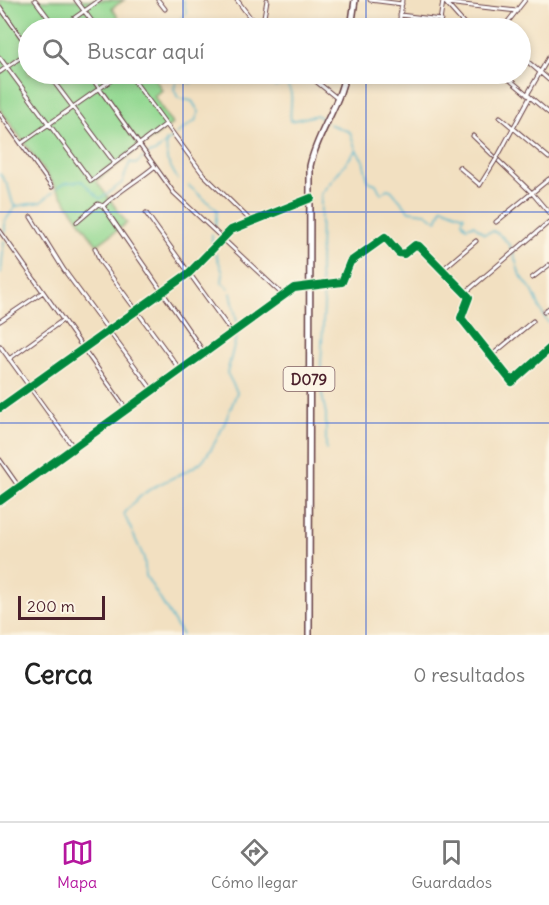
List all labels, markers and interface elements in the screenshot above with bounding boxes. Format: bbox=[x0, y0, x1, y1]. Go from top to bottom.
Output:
search box bbox=[18, 18, 531, 84]
icon: search bbox=[39, 35, 72, 68]
text: Buscar aquí bbox=[87, 37, 204, 65]
road number: D079 bbox=[284, 367, 334, 391]
scale bar bbox=[18, 593, 105, 620]
text: 200 m bbox=[27, 596, 75, 616]
text: Cerca bbox=[24, 658, 93, 691]
text: 0 resultados bbox=[413, 662, 525, 687]
tab: Mapa bbox=[57, 836, 97, 892]
tab: Cómo llegar bbox=[211, 836, 298, 892]
tab: Guardados bbox=[412, 836, 492, 892]

